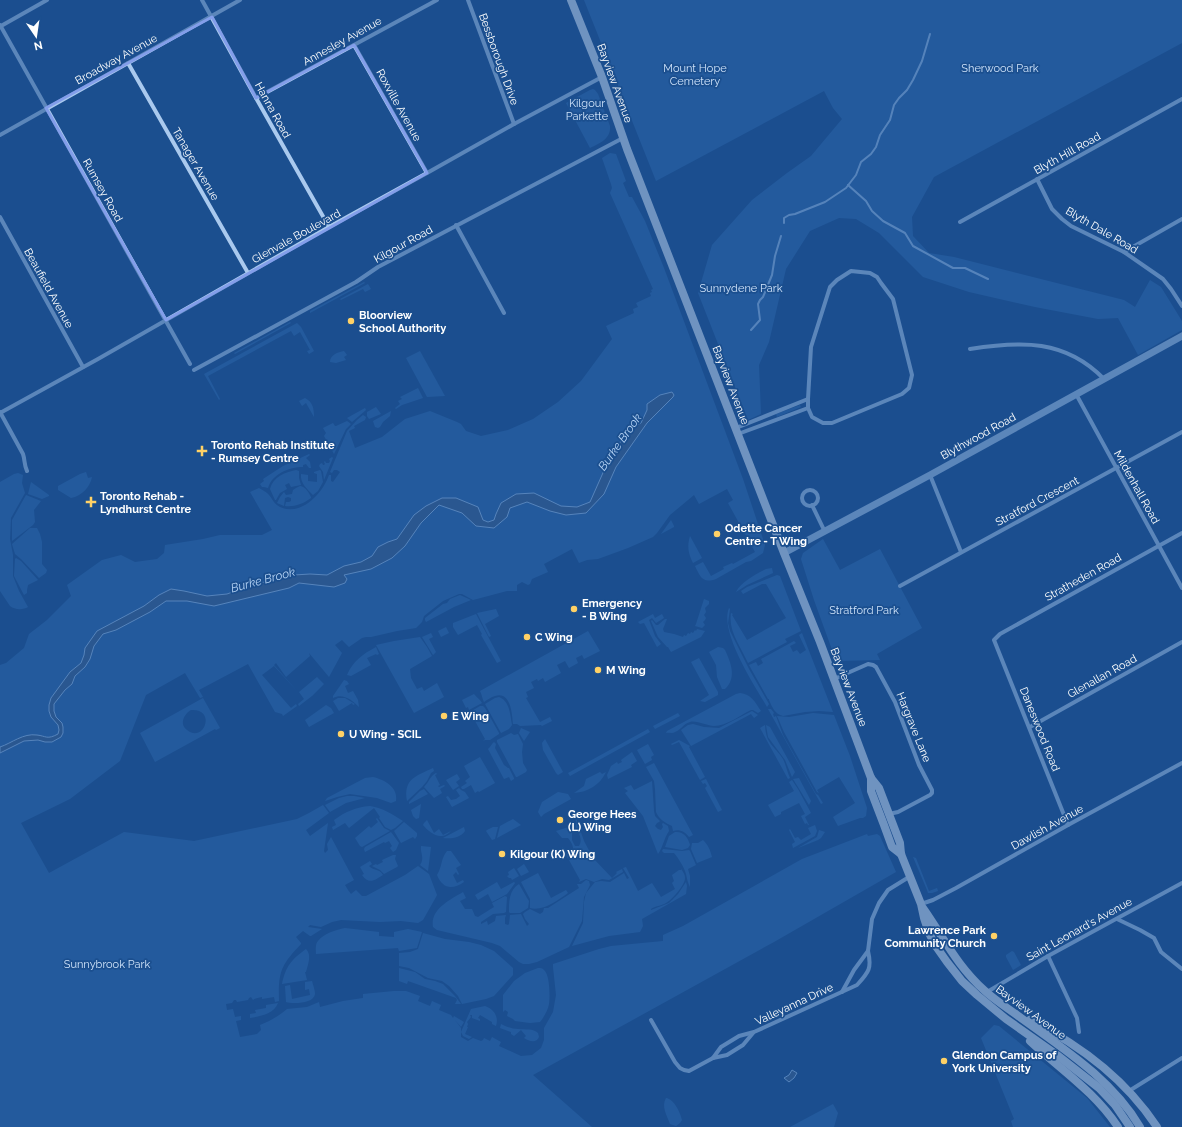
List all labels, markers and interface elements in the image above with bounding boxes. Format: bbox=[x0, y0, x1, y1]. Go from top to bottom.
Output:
street label: Bessborough Drive bbox=[476, 11, 521, 107]
street label: Annesley Avenue bbox=[301, 14, 384, 68]
north arrow bbox=[16, 16, 56, 56]
street label: Broadway Avenue bbox=[73, 31, 160, 87]
text: N bbox=[33, 38, 44, 53]
street label: Bayview Avenue bbox=[594, 42, 635, 125]
park label: Mount Hope Cemetery bbox=[663, 62, 727, 88]
park label: Sherwood Park bbox=[961, 62, 1039, 75]
street label: Roxville Avenue bbox=[373, 67, 424, 144]
street label: Hanna Road bbox=[252, 80, 293, 141]
park label: Kilgour Parkette bbox=[566, 97, 609, 123]
street label: Tanager Avenue bbox=[169, 126, 222, 203]
street label: Blyth Hill Road bbox=[1032, 130, 1103, 177]
street label: Rumsey Road bbox=[80, 156, 125, 224]
street label: Blyth Dale Road bbox=[1063, 204, 1140, 257]
street label: Glenvale Boulevard bbox=[250, 207, 343, 266]
street label: Kilgour Road bbox=[372, 223, 435, 266]
street label: Beaufield Avenue bbox=[21, 246, 76, 331]
park label: Sunnydene Park bbox=[699, 282, 783, 295]
place label: Bloorview School Authority bbox=[359, 309, 446, 335]
marker: Bloorview School Authority bbox=[346, 316, 356, 326]
street label: Bayview Avenue bbox=[710, 344, 752, 427]
water label: Burke Brook bbox=[595, 410, 645, 473]
street label: Blythwood Road bbox=[938, 410, 1018, 462]
place label: Toronto Rehab Institute - Rumsey Centre bbox=[211, 439, 335, 465]
marker: Toronto Rehab Institute - Rumsey Centre bbox=[196, 445, 208, 457]
street label: Mildenhall Road bbox=[1111, 448, 1162, 526]
street label: Stratford Crescent bbox=[993, 474, 1081, 529]
place label: Toronto Rehab - Lyndhurst Centre bbox=[100, 490, 192, 516]
marker: Toronto Rehab - Lyndhurst Centre bbox=[85, 496, 97, 508]
place label: Odette Cancer Centre - T Wing bbox=[725, 522, 807, 548]
marker: Odette Cancer Centre - T Wing bbox=[712, 529, 722, 539]
street label: Stratheden Road bbox=[1043, 551, 1124, 604]
water label: Burke Brook bbox=[229, 565, 297, 595]
place label: Emergency - B Wing bbox=[582, 597, 642, 623]
marker: Emergency - B Wing bbox=[569, 604, 579, 614]
park label: Stratford Park bbox=[829, 604, 899, 617]
place label: C Wing bbox=[535, 631, 573, 644]
marker: C Wing bbox=[522, 632, 532, 642]
street label: Bayview Avenue bbox=[828, 646, 870, 729]
street label: Glenallan Road bbox=[1065, 652, 1139, 701]
place label: M Wing bbox=[606, 664, 646, 677]
marker: M Wing bbox=[593, 665, 603, 675]
street label: Daneswood Road bbox=[1017, 685, 1062, 773]
street label: Hargrave Lane bbox=[894, 690, 934, 765]
place label: E Wing bbox=[452, 710, 489, 723]
marker: E Wing bbox=[439, 711, 449, 721]
place label: U Wing - SCIL bbox=[349, 728, 422, 741]
marker: U Wing - SCIL bbox=[336, 729, 346, 739]
street label: Dawlish Avenue bbox=[1009, 802, 1086, 853]
place label: George Hees (L) Wing bbox=[568, 808, 637, 834]
marker: George Hees (L) Wing bbox=[555, 815, 565, 825]
place label: Kilgour (K) Wing bbox=[510, 848, 595, 861]
marker: Kilgour (K) Wing bbox=[497, 849, 507, 859]
street label: Saint Leonard's Avenue bbox=[1024, 895, 1135, 964]
place label: Lawrence Park Community Church bbox=[884, 924, 987, 950]
marker: Lawrence Park Community Church bbox=[989, 931, 999, 941]
park label: Sunnybrook Park bbox=[64, 958, 150, 971]
street label: Valleyanna Drive bbox=[753, 980, 836, 1028]
street label: Bayview Avenue bbox=[993, 983, 1069, 1042]
place label: Glendon Campus of York University bbox=[952, 1049, 1057, 1075]
marker: Glendon Campus of York University bbox=[939, 1056, 949, 1066]

